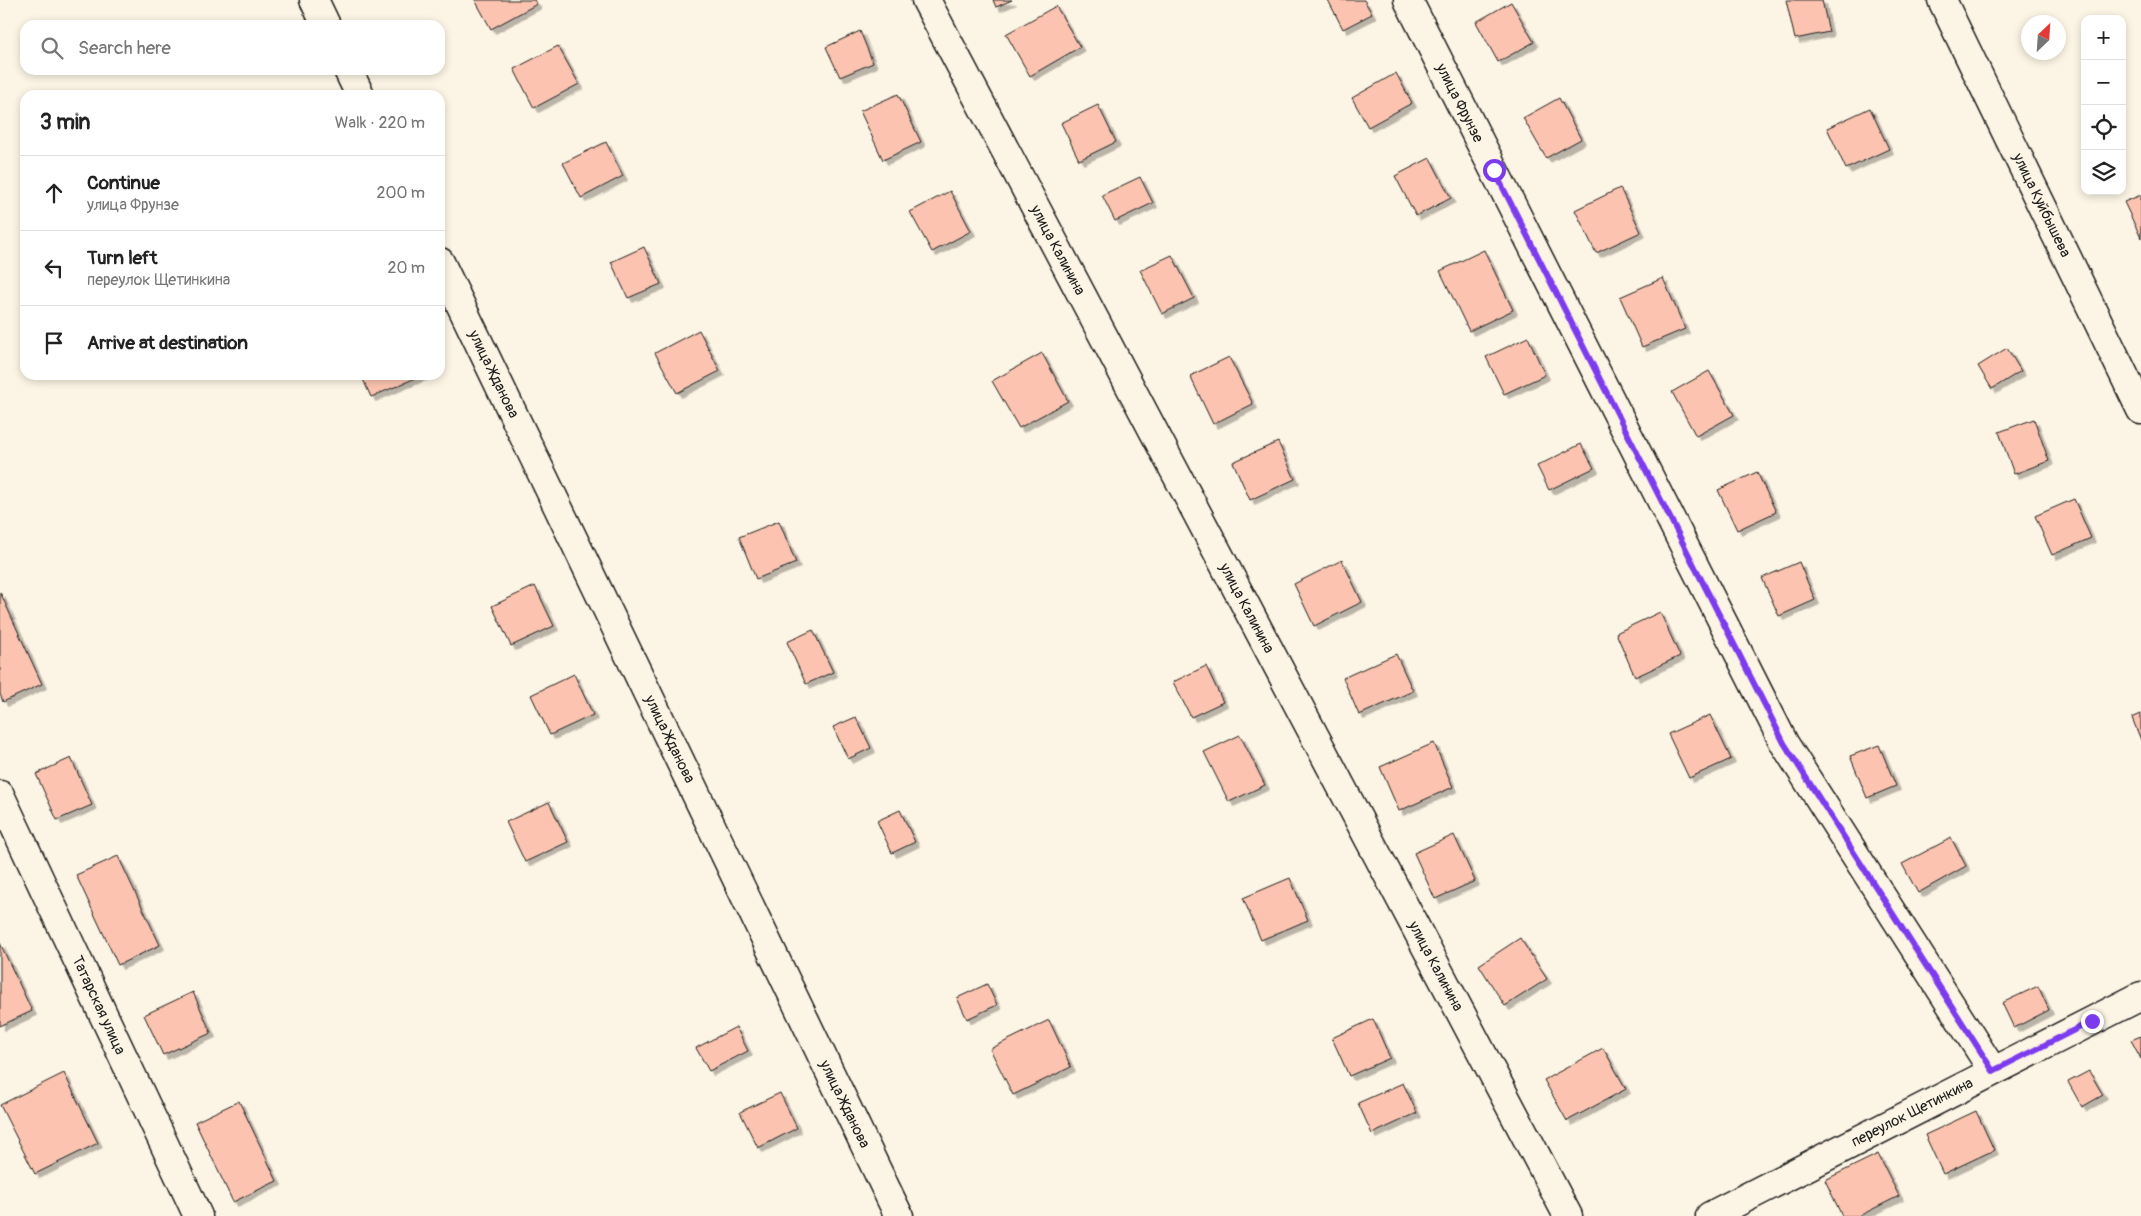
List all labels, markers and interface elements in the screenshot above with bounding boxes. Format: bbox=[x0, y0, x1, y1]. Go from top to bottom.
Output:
north arrow bbox=[2021, 15, 2066, 60]
map controls bbox=[2081, 15, 2126, 195]
button: + bbox=[2081, 15, 2126, 60]
search box bbox=[20, 20, 445, 75]
icon: search bbox=[38, 34, 66, 62]
text: Search here bbox=[78, 36, 171, 60]
street label: улица Фрунзе bbox=[1431, 60, 1488, 146]
button: − bbox=[2081, 60, 2126, 105]
button: locate bbox=[2081, 105, 2126, 150]
text: 3 min bbox=[40, 109, 90, 136]
text: Walk · 220 m bbox=[335, 113, 425, 133]
street label: улица Куйбышева bbox=[2008, 149, 2075, 260]
button: layers bbox=[2081, 150, 2126, 195]
route start bbox=[1483, 159, 1506, 182]
text: Continue bbox=[87, 171, 160, 195]
icon: ahead bbox=[40, 179, 68, 207]
text: 200 m bbox=[377, 183, 425, 203]
text: улица Фрунзе bbox=[87, 195, 179, 215]
street label: улица Калинина bbox=[1025, 201, 1089, 299]
text: Turn left bbox=[87, 246, 157, 270]
icon: left bbox=[40, 254, 68, 282]
text: 20 m bbox=[387, 258, 425, 278]
text: переулок Щетинкина bbox=[87, 270, 230, 290]
street label: улица Жданова bbox=[464, 326, 523, 421]
icon: arrive bbox=[40, 329, 68, 357]
text: Arrive at destination bbox=[87, 331, 248, 355]
street label: улица Калинина bbox=[1214, 559, 1278, 657]
street label: улица Жданова bbox=[640, 691, 699, 786]
street label: улица Калинина bbox=[1403, 917, 1467, 1015]
street label: Татарская улица bbox=[67, 953, 130, 1058]
route end bbox=[2081, 1010, 2104, 1033]
street label: улица Жданова bbox=[815, 1056, 874, 1151]
street label: переулок Щетинкина bbox=[1848, 1074, 1976, 1151]

